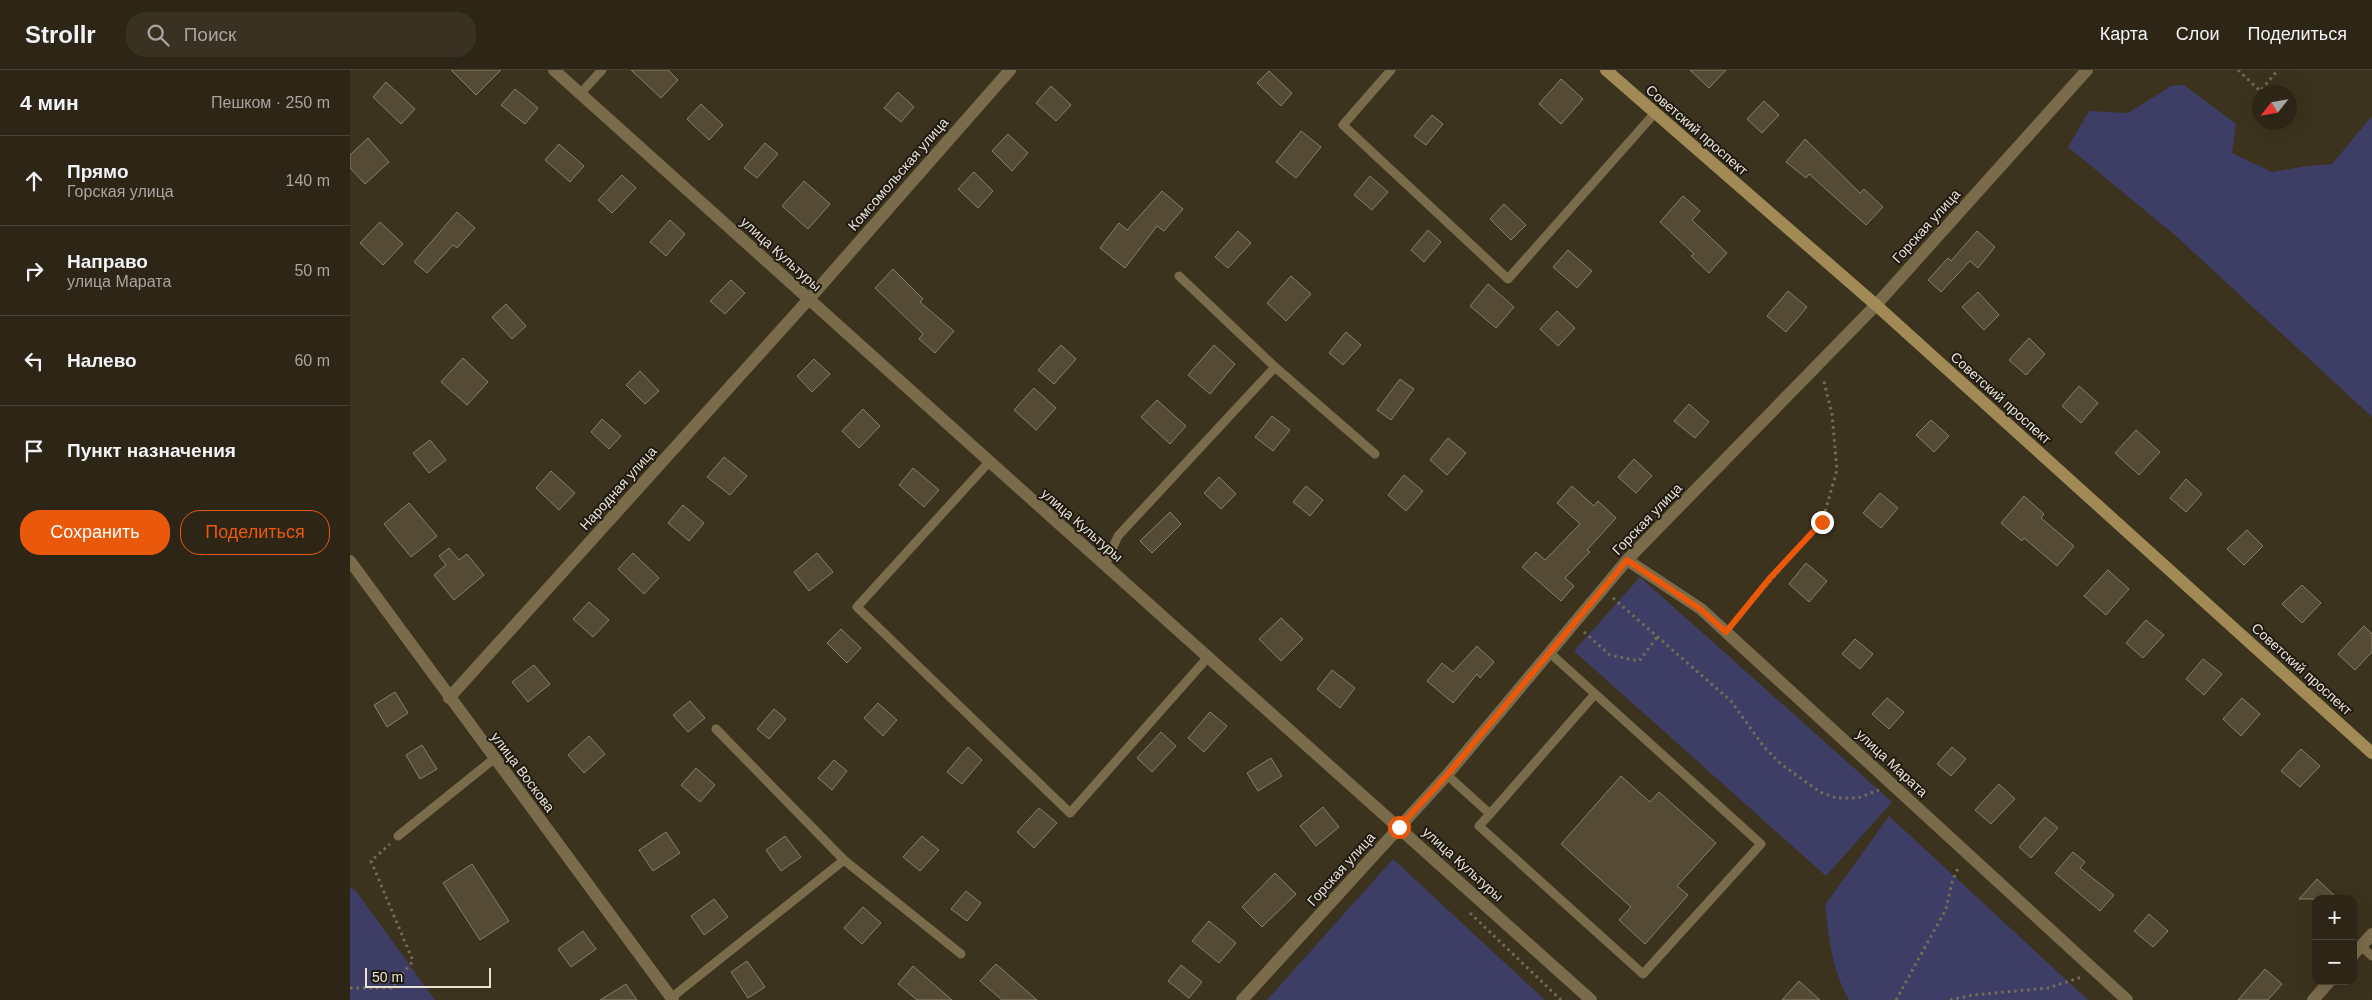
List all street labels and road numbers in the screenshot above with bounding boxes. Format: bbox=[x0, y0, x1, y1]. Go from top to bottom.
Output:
street label: Советский проспект bbox=[1643, 81, 1752, 179]
street label: Комсомольская улица bbox=[845, 114, 951, 234]
street label: Горская улица bbox=[1889, 186, 1963, 266]
street label: улица Культуры bbox=[737, 214, 825, 294]
street label: Советский проспект bbox=[1947, 349, 2055, 448]
street label: Народная улица bbox=[576, 443, 660, 533]
street label: Горская улица bbox=[1609, 480, 1685, 558]
street label: улица Культуры bbox=[1038, 485, 1126, 565]
street label: Советский проспект bbox=[2248, 620, 2356, 719]
street label: улица Марата bbox=[1853, 726, 1931, 800]
street label: улица Воскова bbox=[488, 729, 558, 815]
street label: улица Культуры bbox=[1419, 824, 1507, 904]
street label: Горская улица bbox=[1304, 829, 1378, 909]

